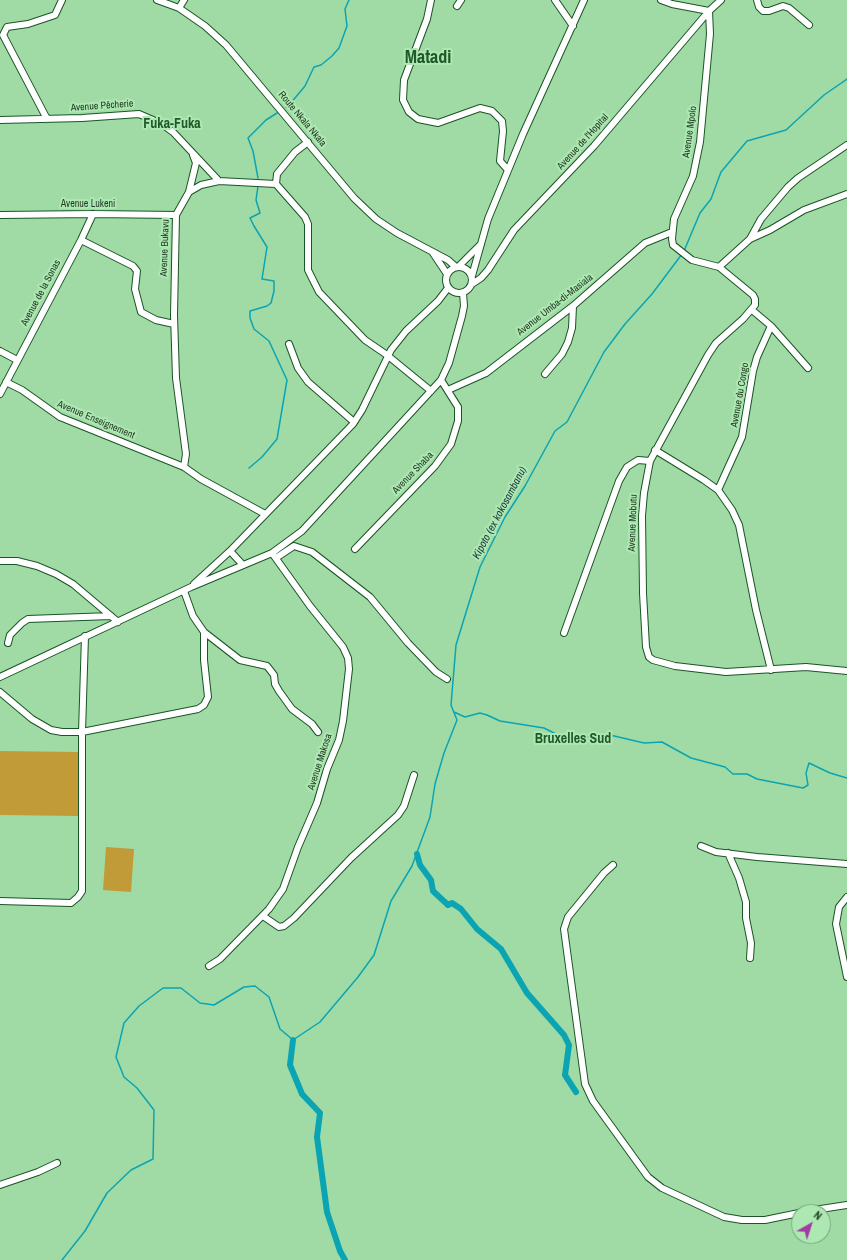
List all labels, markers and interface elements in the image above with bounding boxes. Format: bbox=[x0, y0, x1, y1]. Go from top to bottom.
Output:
district label: Matadi bbox=[405, 47, 451, 69]
street label: Route Nkala Nkala bbox=[275, 89, 329, 149]
street label: Avenue Pêcherie bbox=[70, 98, 134, 114]
street label: Avenue Mpolo bbox=[680, 105, 700, 159]
street label: Avenue de l'Hopital bbox=[555, 112, 611, 172]
district label: Fuka-Fuka bbox=[143, 116, 201, 132]
street label: Avenue Lukeni bbox=[61, 198, 115, 210]
street label: Avenue Bukavu bbox=[158, 219, 172, 277]
street label: Avenue de la Sonas bbox=[19, 258, 63, 328]
street label: Avenue Umba-di-Masiala bbox=[515, 272, 595, 338]
street label: Avenue du Congo bbox=[728, 362, 752, 428]
street label: Avenue Enseignement bbox=[56, 398, 136, 442]
street label: Avenue Shaba bbox=[390, 450, 436, 496]
water label: Kipoto (ex kokosambanu) bbox=[470, 465, 530, 561]
street label: Avenue Mobutu bbox=[626, 494, 640, 552]
district label: Bruxelles Sud bbox=[535, 731, 611, 747]
street label: Avenue Makosa bbox=[305, 732, 335, 792]
north arrow bbox=[791, 1204, 831, 1244]
text: N bbox=[811, 1208, 825, 1223]

